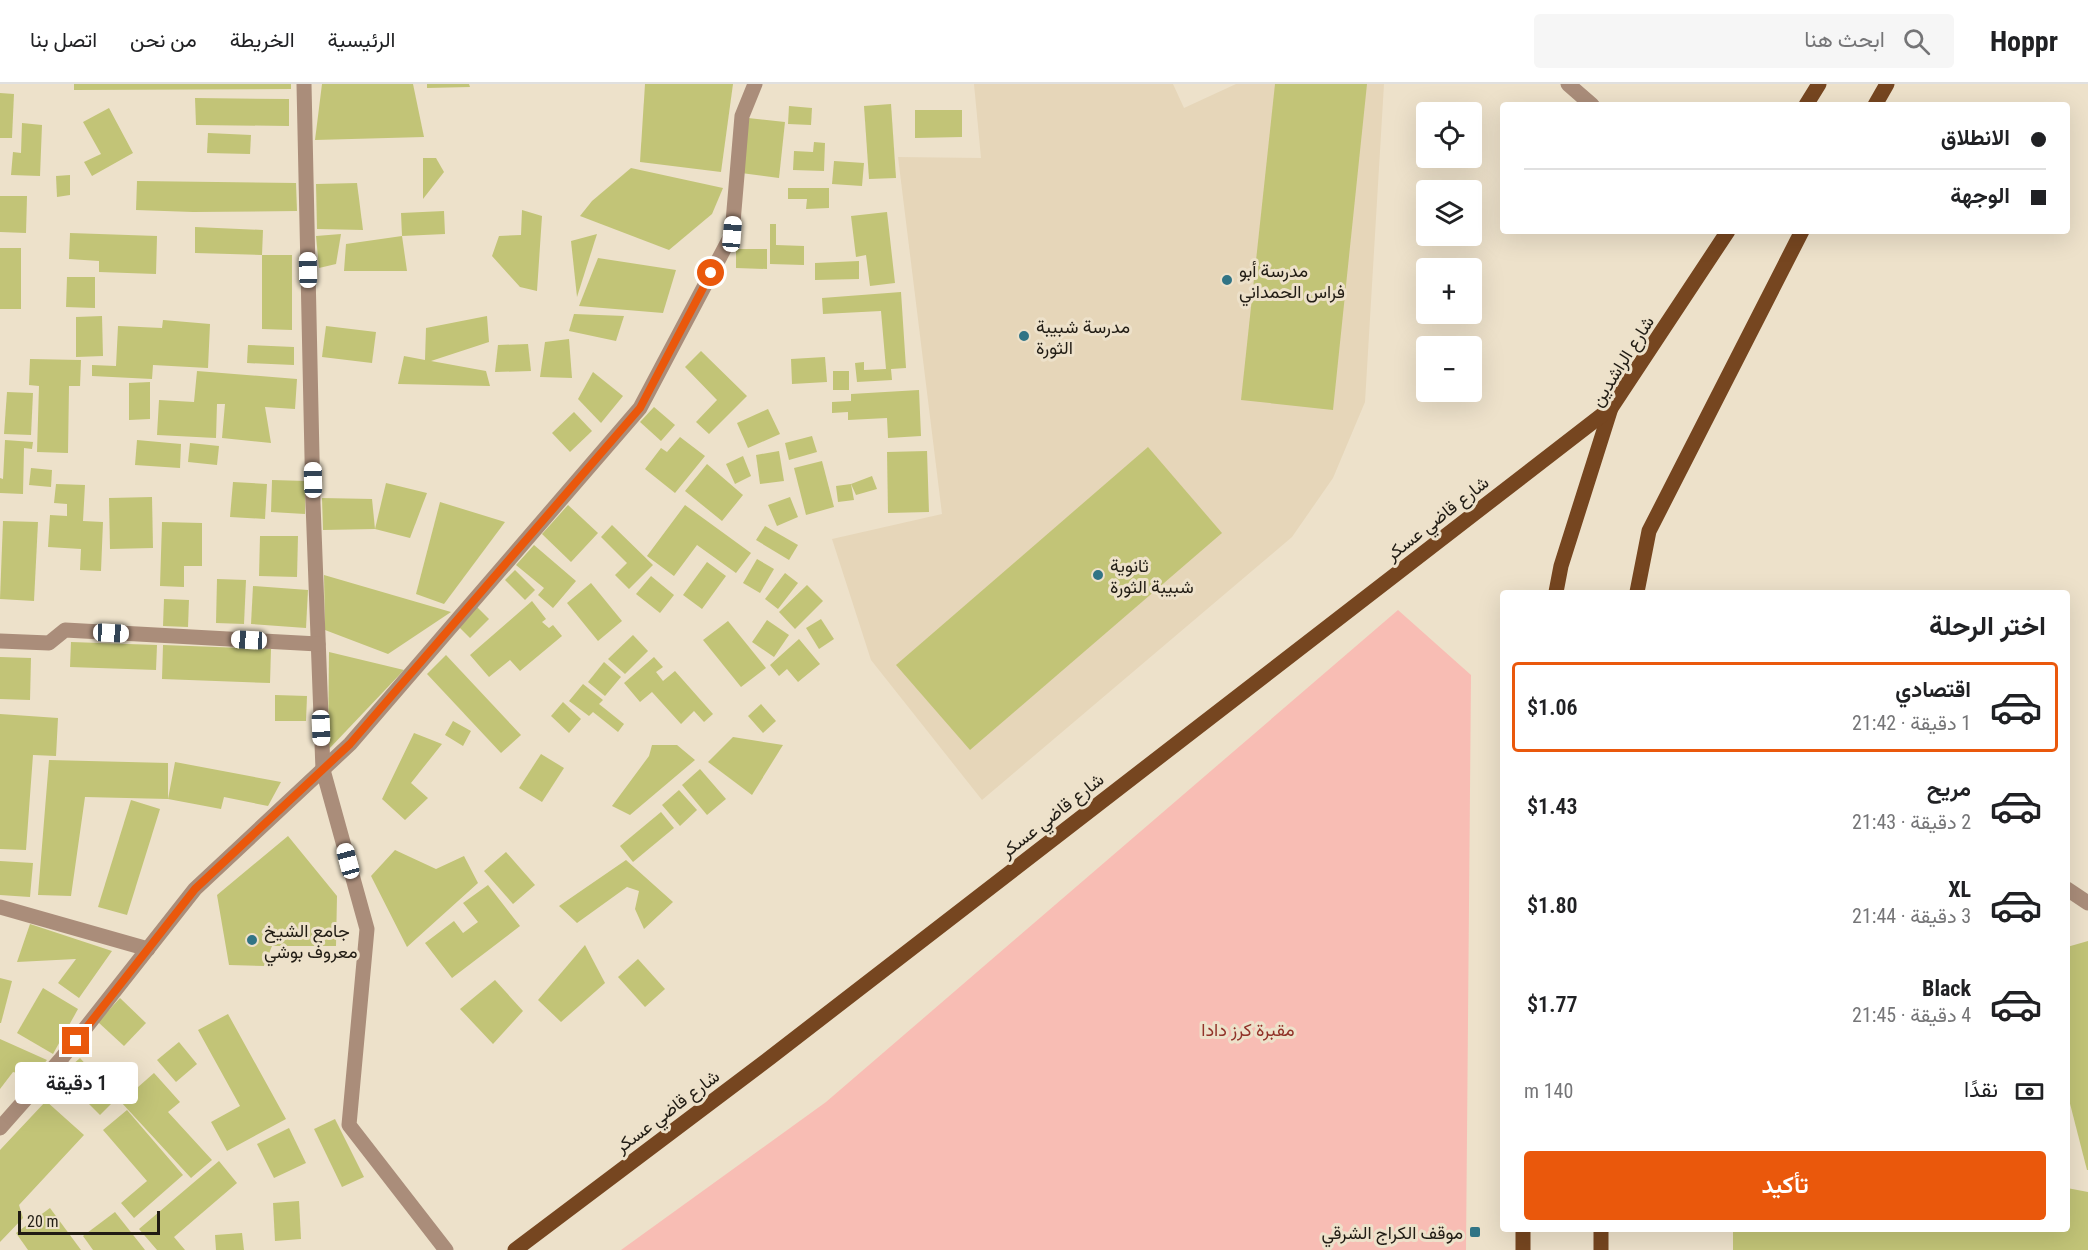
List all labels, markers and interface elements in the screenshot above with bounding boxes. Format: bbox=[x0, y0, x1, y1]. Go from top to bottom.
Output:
search box bbox=[1534, 14, 1954, 68]
icon: search bbox=[1900, 25, 1933, 58]
text: Hoppr bbox=[1990, 25, 2058, 58]
text: ابحث هنا bbox=[1804, 27, 1885, 52]
text: اتصل بنا bbox=[30, 28, 97, 52]
text: من نحن bbox=[130, 28, 197, 52]
text: الخريطة bbox=[230, 28, 295, 52]
text: الرئيسية bbox=[328, 28, 396, 52]
map controls bbox=[1416, 102, 1482, 402]
button: locate bbox=[1416, 102, 1482, 168]
text: الانطلاق bbox=[1941, 125, 2010, 150]
button: layers bbox=[1416, 180, 1482, 246]
text: الوجهة bbox=[1950, 183, 2010, 208]
car bbox=[721, 215, 743, 253]
car bbox=[299, 252, 317, 288]
button: + bbox=[1416, 258, 1482, 324]
route start bbox=[697, 259, 724, 286]
place label: مدرسة أبو فراس الحمداني bbox=[1239, 260, 1345, 307]
marker: مدرسة أبو فراس الحمداني bbox=[1220, 273, 1234, 287]
street label: شارع الراشدين bbox=[1586, 312, 1660, 411]
place label: مدرسة شبيبة الثورة bbox=[1036, 316, 1130, 359]
marker: مدرسة شبيبة الثورة bbox=[1017, 329, 1031, 343]
button: − bbox=[1416, 336, 1482, 402]
car bbox=[304, 462, 322, 498]
street label: شارع قاضي عسكر bbox=[1381, 471, 1496, 569]
place label: ثانوية شبيبة الثورة bbox=[1110, 555, 1194, 598]
marker: ثانوية شبيبة الثورة bbox=[1091, 568, 1105, 582]
text: اختر الرحلة bbox=[1929, 610, 2046, 642]
car bbox=[93, 623, 129, 643]
car bbox=[231, 630, 267, 650]
text: اقتصادي bbox=[1895, 677, 1971, 702]
icon: car bbox=[1989, 680, 2043, 734]
text: $1.06 bbox=[1527, 695, 1578, 720]
car bbox=[311, 710, 331, 746]
text: 1 دقيقة · 21:42 bbox=[1852, 711, 1971, 735]
street label: شارع قاضي عسكر bbox=[996, 768, 1111, 866]
text: مريح bbox=[1927, 776, 1971, 801]
icon: car bbox=[1989, 779, 2043, 833]
text: $1.43 bbox=[1527, 794, 1578, 819]
text: 2 دقيقة · 21:43 bbox=[1852, 810, 1971, 834]
car bbox=[335, 841, 361, 881]
text: XL bbox=[1948, 877, 1971, 902]
icon: car bbox=[1989, 878, 2043, 932]
text: $1.80 bbox=[1527, 893, 1578, 918]
text: 3 دقيقة · 21:44 bbox=[1852, 904, 1971, 928]
place label: جامع الشيخ معروف بوشي bbox=[264, 920, 358, 967]
marker: جامع الشيخ معروف بوشي bbox=[245, 933, 259, 947]
text: Black bbox=[1922, 976, 1971, 1001]
icon: car bbox=[1989, 977, 2043, 1031]
text: $1.77 bbox=[1527, 992, 1578, 1017]
text: 4 دقيقة · 21:45 bbox=[1852, 1003, 1971, 1027]
park label: مقبرة كرز دادا bbox=[1201, 1019, 1295, 1041]
route end bbox=[62, 1027, 89, 1054]
callout: 1 دقيقة bbox=[14, 1062, 138, 1104]
street label: شارع قاضي عسكر bbox=[610, 1065, 726, 1162]
text: 1 دقيقة bbox=[46, 1071, 107, 1095]
icon: cash bbox=[2013, 1075, 2046, 1108]
text: نقدًا bbox=[1964, 1077, 1998, 1102]
text: 140 m bbox=[1524, 1079, 1573, 1103]
button: تأكيد bbox=[1524, 1151, 2046, 1220]
scale bar bbox=[18, 1208, 160, 1236]
text: 20 m bbox=[27, 1212, 59, 1231]
place label: موقف الكراج الشرقي bbox=[1322, 1222, 1463, 1248]
marker: موقف الكراج الشرقي bbox=[1468, 1225, 1482, 1239]

